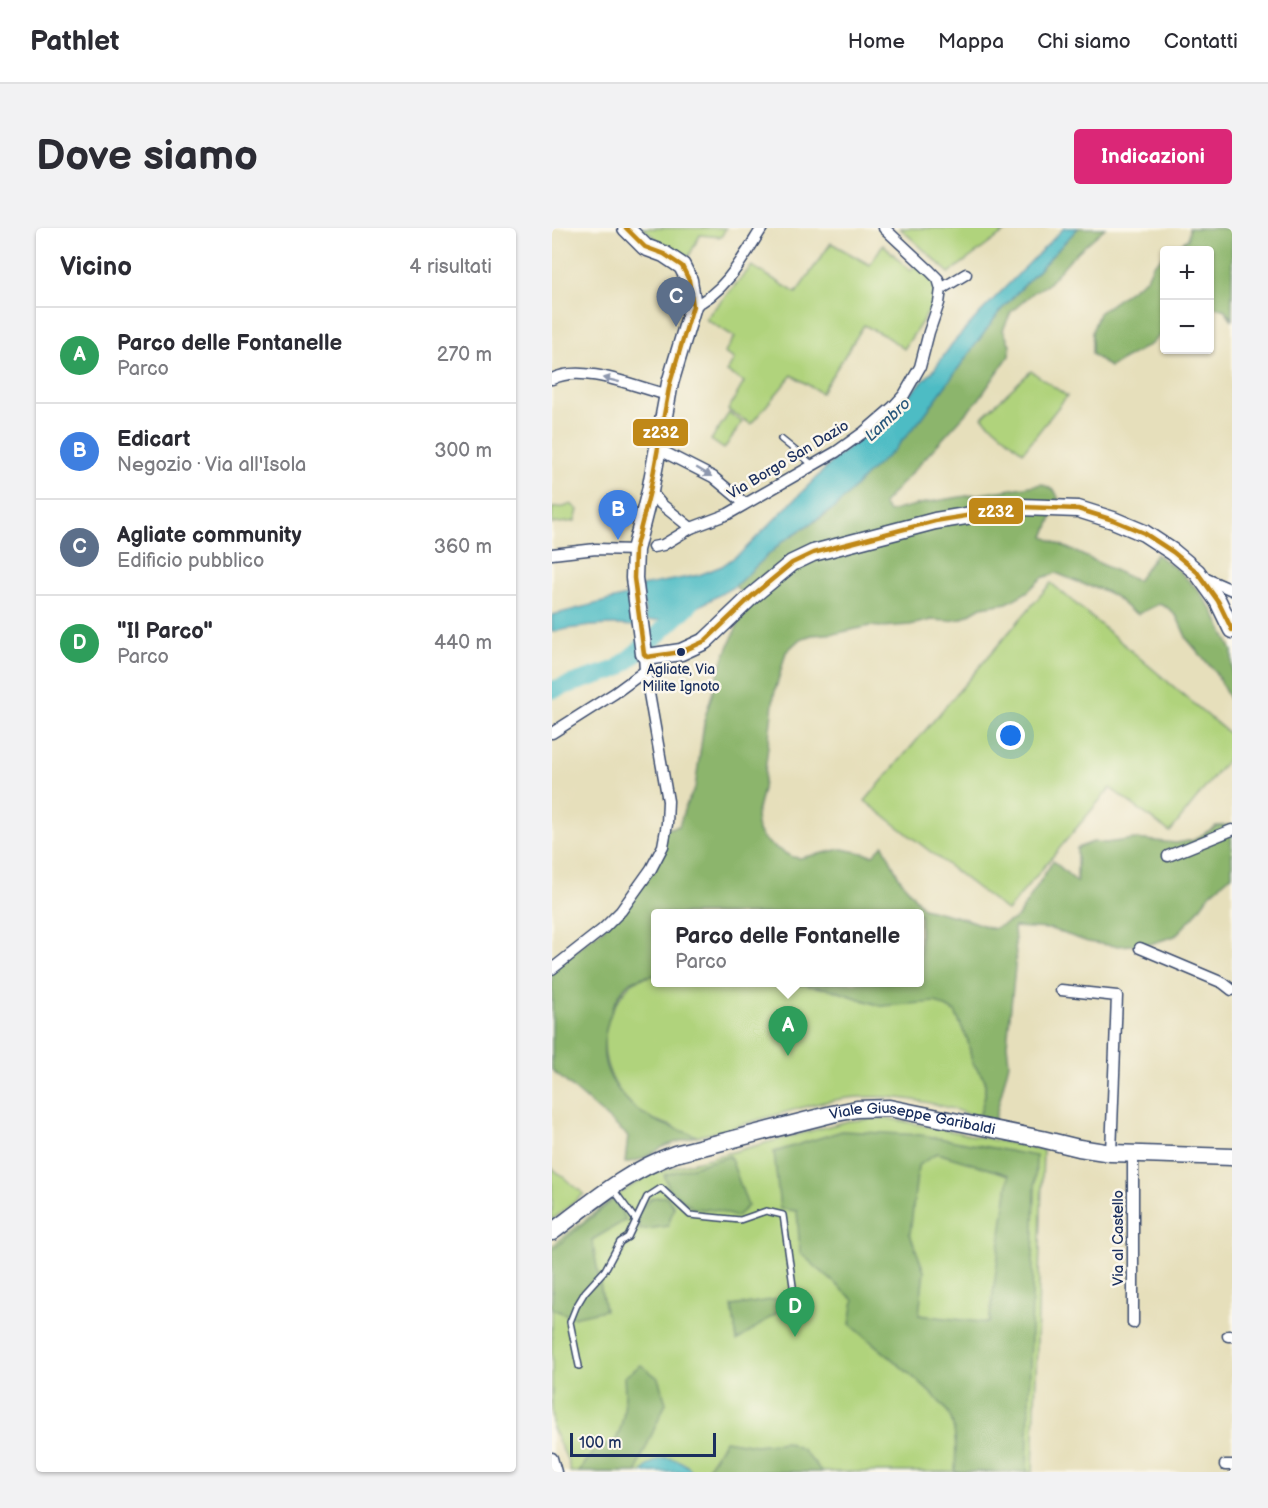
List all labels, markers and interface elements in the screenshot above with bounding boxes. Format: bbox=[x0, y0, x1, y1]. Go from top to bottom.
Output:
text: Pathlet bbox=[30, 25, 119, 58]
text: Home bbox=[848, 29, 905, 54]
text: Mappa bbox=[938, 29, 1004, 54]
text: Chi siamo bbox=[1037, 29, 1131, 54]
text: Contatti bbox=[1164, 29, 1238, 54]
button: Indicazioni bbox=[1074, 129, 1232, 184]
text: Dove siamo bbox=[36, 131, 258, 182]
map controls bbox=[1160, 246, 1214, 354]
button: + bbox=[1160, 246, 1214, 300]
text: Vicino bbox=[60, 252, 132, 283]
text: 4 risultati bbox=[409, 255, 492, 279]
pin: C bbox=[656, 278, 696, 327]
button: − bbox=[1160, 300, 1214, 354]
text: Parco delle Fontanelle bbox=[117, 330, 342, 357]
text: A bbox=[73, 343, 86, 367]
text: 270 m bbox=[437, 343, 492, 367]
text: Parco bbox=[117, 357, 169, 381]
one-way arrow bbox=[602, 374, 620, 384]
water label: Lambro bbox=[861, 394, 915, 446]
street label: Via Borgo San Dazio bbox=[724, 416, 852, 504]
line badge: z232 bbox=[632, 418, 689, 447]
text: z232 bbox=[643, 424, 679, 443]
text: Edicart bbox=[117, 426, 190, 453]
text: B bbox=[72, 439, 87, 463]
text: 300 m bbox=[434, 439, 492, 463]
text: Negozio · Via all'Isola bbox=[117, 453, 306, 477]
one-way arrow bbox=[696, 467, 713, 477]
pin: B bbox=[598, 490, 638, 540]
line badge: z232 bbox=[968, 497, 1024, 525]
text: z232 bbox=[978, 503, 1014, 522]
text: Agliate community bbox=[117, 522, 302, 549]
text: C bbox=[72, 535, 87, 559]
text: 360 m bbox=[434, 535, 492, 559]
text: Edificio pubblico bbox=[117, 549, 264, 573]
text: "Il Parco" bbox=[117, 618, 213, 645]
text: D bbox=[73, 631, 86, 655]
text: 440 m bbox=[434, 631, 492, 655]
text: Parco bbox=[117, 645, 169, 669]
marker: Agliate, Via Milite Ignoto bbox=[675, 646, 687, 658]
place label: Agliate, Via Milite Ignoto bbox=[642, 661, 720, 695]
your location bbox=[996, 721, 1025, 750]
popup bbox=[651, 909, 924, 987]
text: Parco delle Fontanelle bbox=[675, 923, 900, 950]
text: Parco bbox=[675, 950, 727, 974]
pin: A bbox=[768, 1006, 808, 1056]
street label: Viale Giuseppe Garibaldi bbox=[828, 1098, 997, 1139]
street label: Via al Castello bbox=[1109, 1190, 1128, 1286]
pin: D bbox=[776, 1288, 814, 1337]
scale bar bbox=[570, 1430, 716, 1458]
text: 100 m bbox=[579, 1434, 622, 1453]

